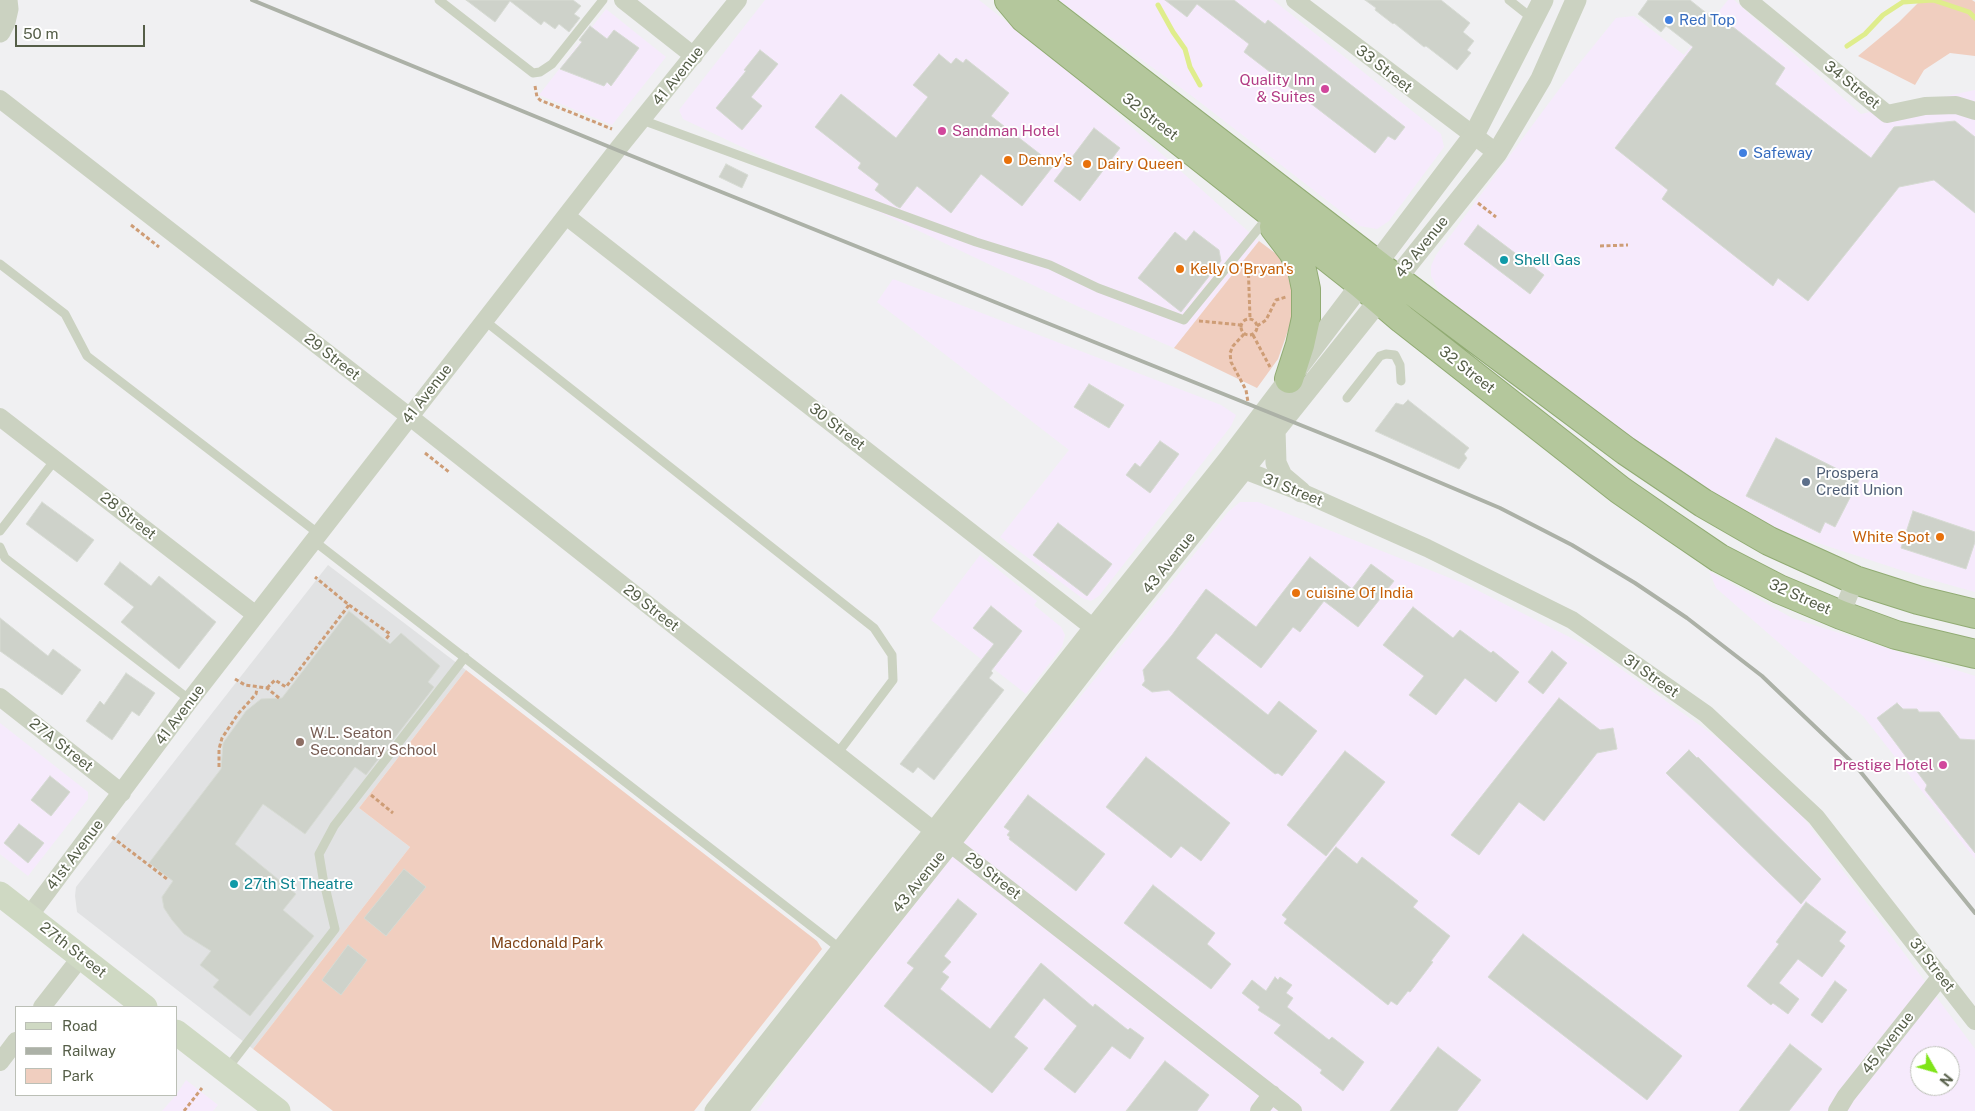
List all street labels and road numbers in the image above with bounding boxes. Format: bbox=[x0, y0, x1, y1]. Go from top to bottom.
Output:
street label: 33 Street bbox=[1352, 42, 1416, 96]
street label: 41 Avenue bbox=[649, 43, 707, 109]
street label: 34 Street bbox=[1821, 57, 1883, 113]
street label: 32 Street bbox=[1119, 90, 1181, 144]
street label: 43 Avenue bbox=[1392, 213, 1452, 281]
street label: 29 Street bbox=[301, 330, 363, 384]
street label: 32 Street bbox=[1436, 343, 1498, 397]
street label: 41 Avenue bbox=[398, 361, 456, 427]
street label: 30 Street bbox=[805, 400, 869, 454]
street label: 31 Street bbox=[1260, 470, 1326, 510]
street label: 28 Street bbox=[96, 489, 160, 543]
street label: 43 Avenue bbox=[1139, 529, 1199, 597]
street label: 32 Street bbox=[1766, 575, 1834, 619]
street label: 29 Street bbox=[620, 581, 682, 635]
street label: 31 Street bbox=[1620, 651, 1682, 701]
street label: 41 Avenue bbox=[152, 681, 208, 749]
street label: 27A Street bbox=[25, 714, 97, 776]
street label: 41st Avenue bbox=[43, 816, 107, 894]
street label: 43 Avenue bbox=[889, 848, 949, 916]
street label: 29 Street bbox=[962, 849, 1024, 903]
street label: 27th Street bbox=[36, 918, 110, 982]
street label: 31 Street bbox=[1906, 935, 1958, 995]
street label: 45 Avenue bbox=[1858, 1008, 1918, 1078]

